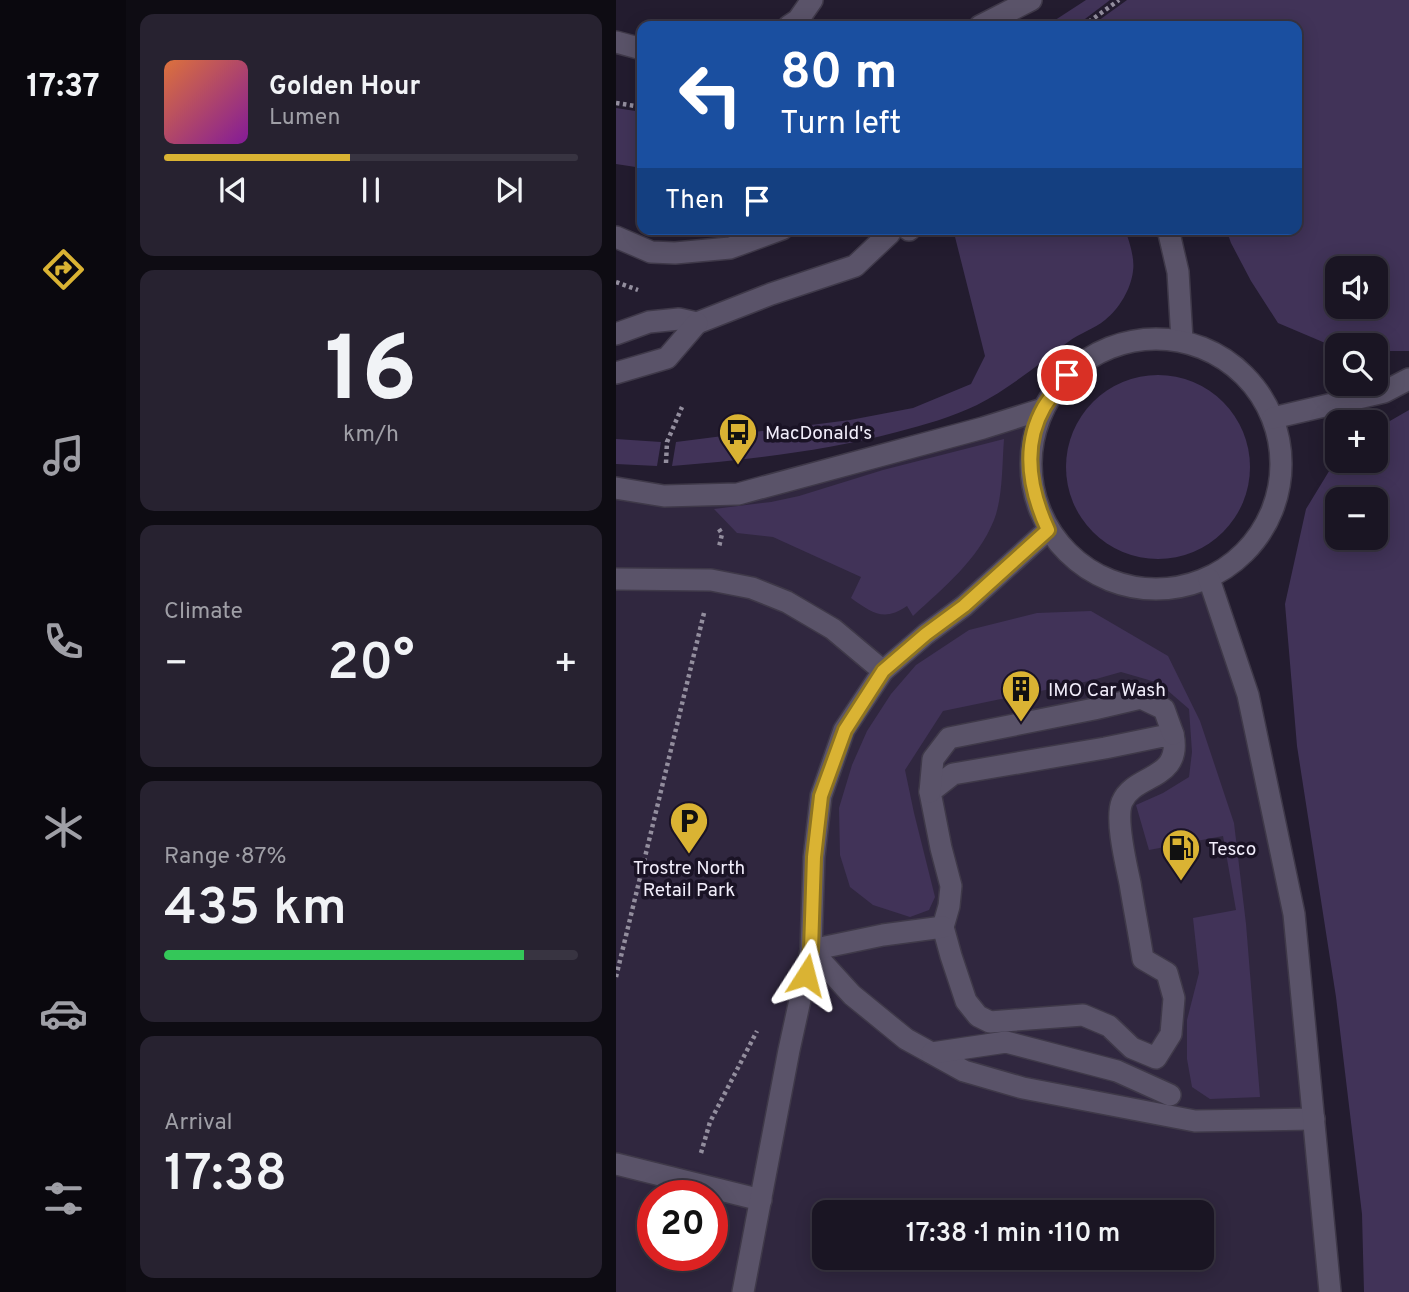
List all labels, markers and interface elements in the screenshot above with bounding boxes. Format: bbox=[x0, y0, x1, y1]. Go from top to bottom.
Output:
text: 80 m bbox=[780, 44, 897, 106]
icon: left bbox=[665, 49, 756, 140]
text: 17:37 bbox=[26, 68, 100, 108]
text: Golden Hour bbox=[269, 71, 420, 104]
text: Lumen bbox=[269, 104, 340, 133]
text: Turn left bbox=[780, 105, 901, 145]
icon: previous bbox=[214, 171, 252, 209]
icon: pause bbox=[352, 171, 390, 209]
icon: next bbox=[490, 171, 528, 209]
icon: arrive bbox=[738, 182, 776, 220]
text: Then bbox=[665, 185, 724, 218]
icon: directions bbox=[39, 245, 88, 294]
map controls bbox=[1325, 256, 1388, 550]
button: sound bbox=[1325, 256, 1388, 319]
text: 16 bbox=[325, 318, 417, 433]
button: search bbox=[1325, 333, 1388, 396]
pin bbox=[1037, 345, 1097, 405]
icon: arrive bbox=[1048, 356, 1086, 394]
button: + bbox=[1325, 410, 1388, 473]
bus stop icon: MacDonald's bbox=[717, 411, 759, 466]
text: km/h bbox=[343, 421, 399, 450]
place label: MacDonald's bbox=[765, 422, 872, 446]
icon: music bbox=[39, 431, 88, 480]
button: − bbox=[1325, 487, 1388, 550]
text: Climate bbox=[164, 598, 243, 627]
icon: phone bbox=[39, 617, 88, 666]
text: 20° bbox=[327, 632, 415, 698]
text: − bbox=[164, 641, 189, 690]
text: + bbox=[553, 641, 578, 690]
building icon: IMO Car Wash bbox=[1000, 668, 1042, 723]
place label: IMO Car Wash bbox=[1048, 679, 1166, 703]
parking icon: Trostre North Retail Park bbox=[668, 800, 710, 855]
icon: climate bbox=[39, 803, 88, 852]
fuel station icon: Tesco bbox=[1160, 827, 1202, 882]
place label: Tesco bbox=[1208, 838, 1256, 862]
text: Range · 87% bbox=[164, 843, 287, 872]
place label: Trostre North Retail Park bbox=[633, 857, 745, 903]
text: 435 km bbox=[164, 877, 347, 943]
position arrow bbox=[769, 938, 843, 1012]
icon: car bbox=[39, 989, 88, 1038]
text: Arrival bbox=[164, 1109, 233, 1138]
text: 17:38 bbox=[164, 1143, 287, 1209]
icon: filters bbox=[39, 1174, 88, 1223]
speed limit sign: 20 bbox=[637, 1180, 728, 1271]
text: 17:38 · 1 min · 110 m bbox=[906, 1218, 1120, 1251]

